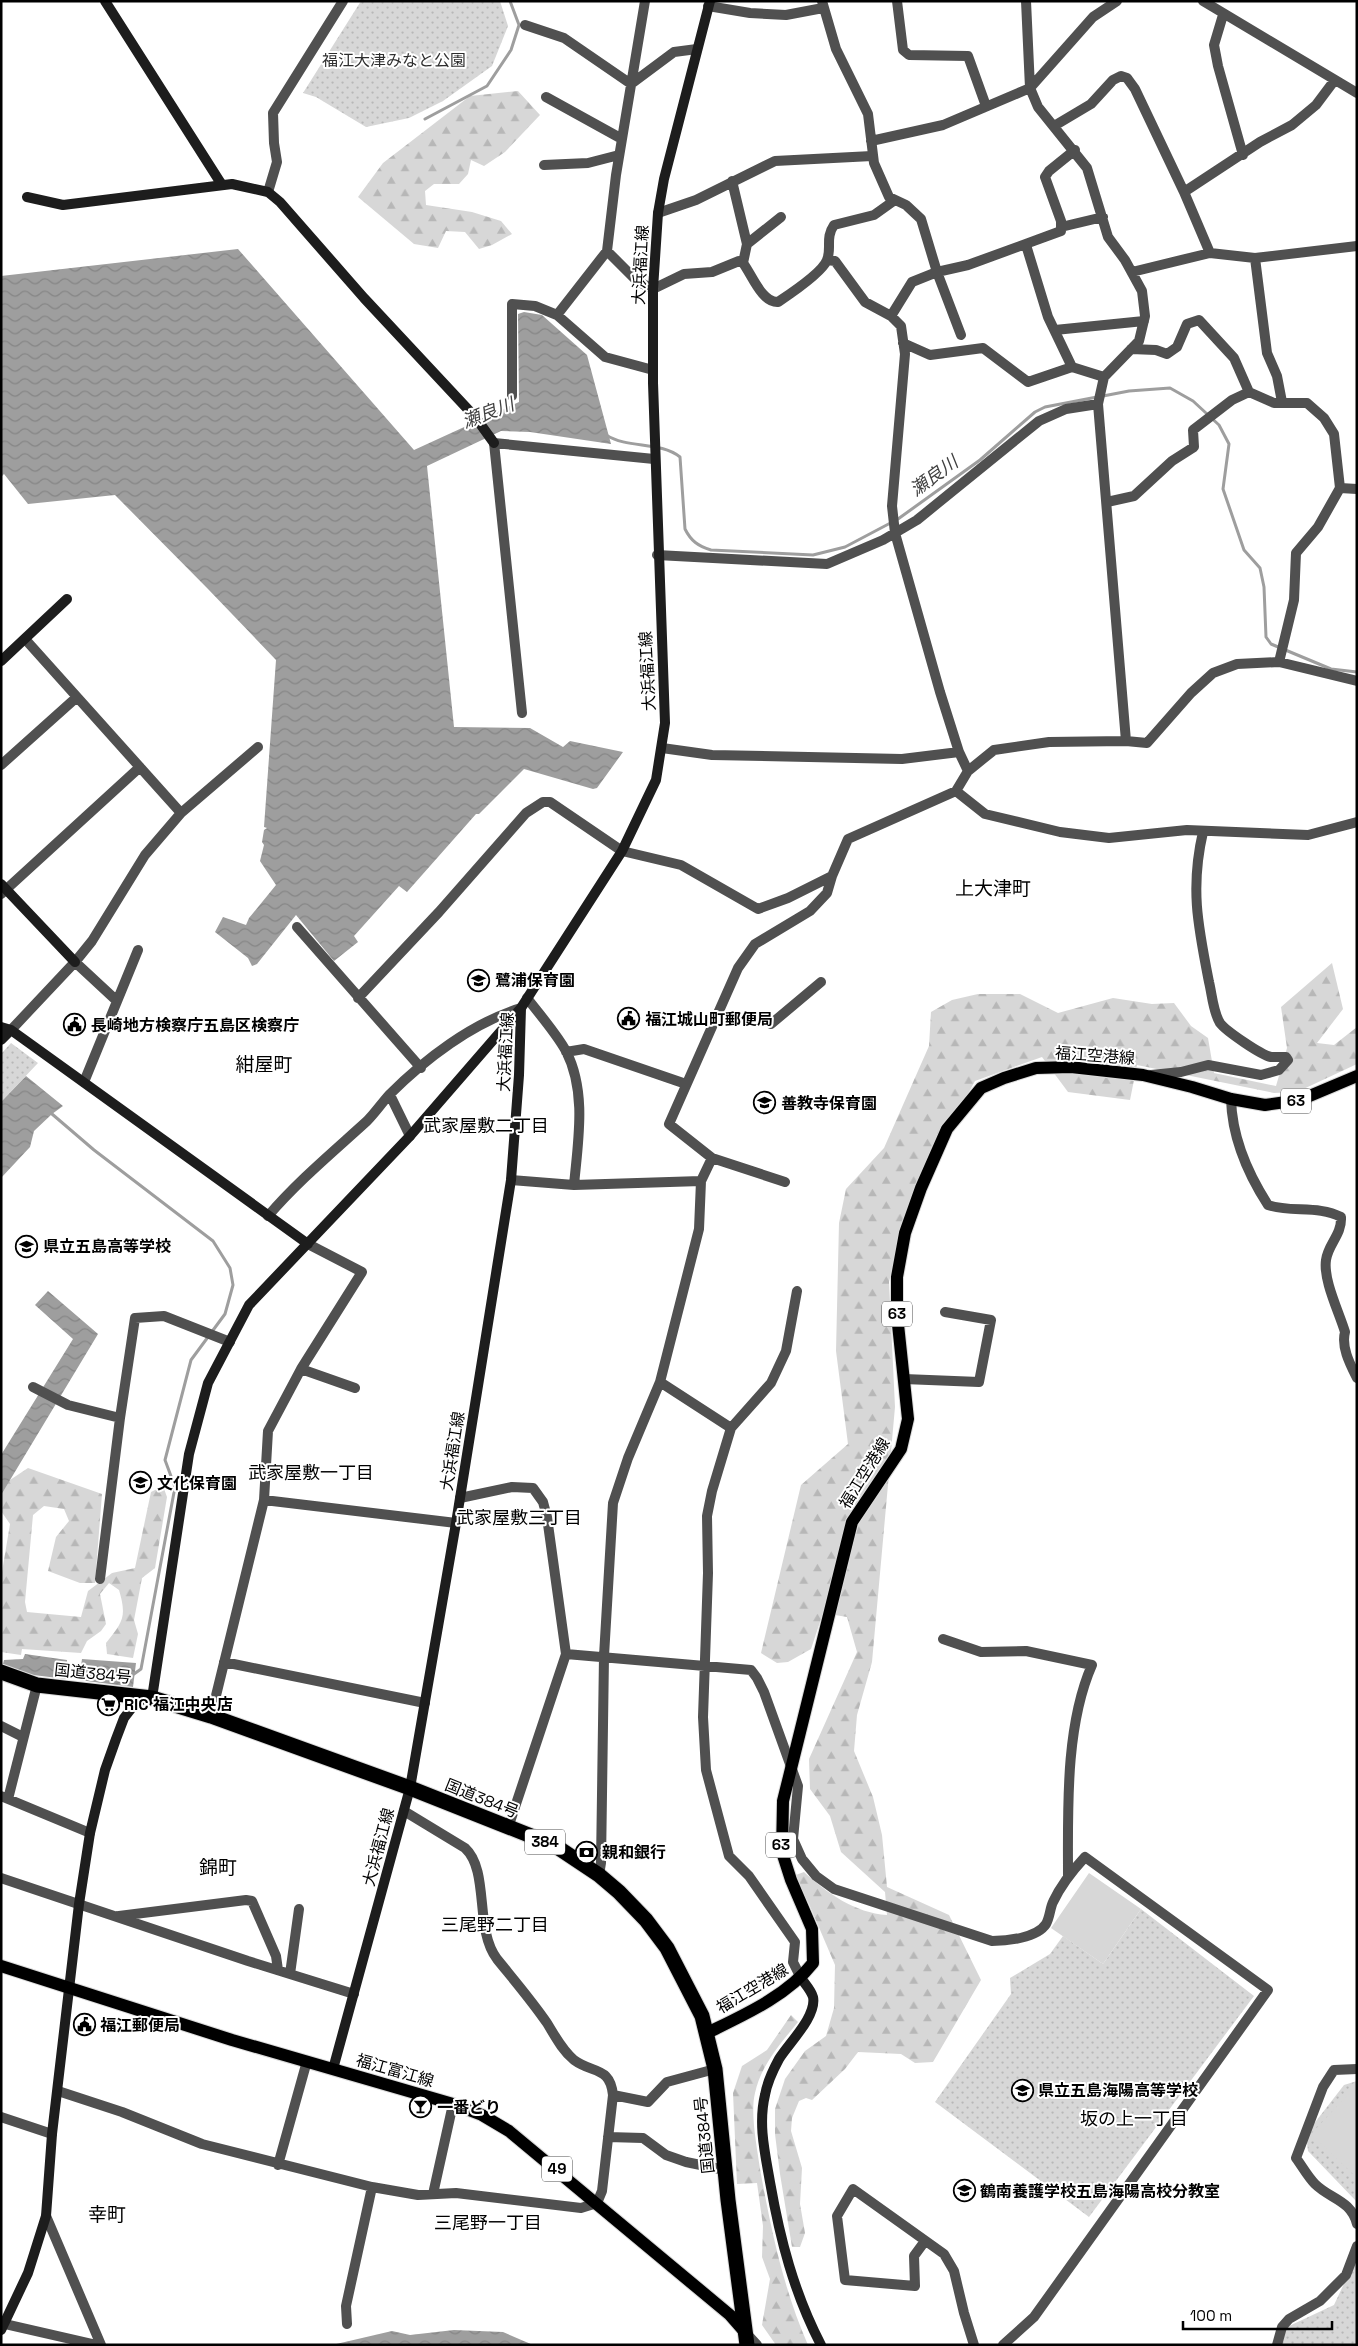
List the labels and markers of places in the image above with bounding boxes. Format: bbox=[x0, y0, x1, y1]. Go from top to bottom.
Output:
school or university icon: 鷺浦保育園 bbox=[467, 968, 491, 992]
place label: 鷺浦保育園 bbox=[495, 970, 575, 991]
public building icon: 福江城山町郵便局 bbox=[617, 1007, 641, 1031]
place label: 福江城山町郵便局 bbox=[645, 1009, 773, 1030]
public building icon: 長崎地方検察庁五島区検察庁 bbox=[63, 1013, 87, 1037]
place label: 長崎地方検察庁五島区検察庁 bbox=[91, 1015, 299, 1036]
school or university icon: 善教寺保育園 bbox=[753, 1091, 777, 1115]
place label: 善教寺保育園 bbox=[781, 1093, 877, 1114]
school or university icon: 県立五島高等学校 bbox=[15, 1234, 39, 1258]
place label: 県立五島高等学校 bbox=[43, 1236, 171, 1257]
school or university icon: 文化保育園 bbox=[129, 1471, 153, 1495]
place label: 文化保育園 bbox=[157, 1473, 237, 1494]
supermarket icon: RIC 福江中央店 bbox=[96, 1692, 120, 1716]
place label: RIC 福江中央店 bbox=[124, 1694, 233, 1715]
bank icon: 親和銀行 bbox=[574, 1840, 598, 1864]
place label: 親和銀行 bbox=[602, 1842, 666, 1863]
public building icon: 福江郵便局 bbox=[72, 2013, 96, 2037]
place label: 福江郵便局 bbox=[100, 2015, 180, 2036]
school or university icon: 県立五島海陽高等学校 bbox=[1010, 2078, 1034, 2102]
place label: 県立五島海陽高等学校 bbox=[1038, 2080, 1198, 2101]
bar icon: 一番どり bbox=[409, 2095, 433, 2119]
place label: 一番どり bbox=[437, 2097, 501, 2118]
school or university icon: 鶴南養護学校五島海陽高校分教室 bbox=[952, 2179, 976, 2203]
place label: 鶴南養護学校五島海陽高校分教室 bbox=[980, 2181, 1220, 2202]

